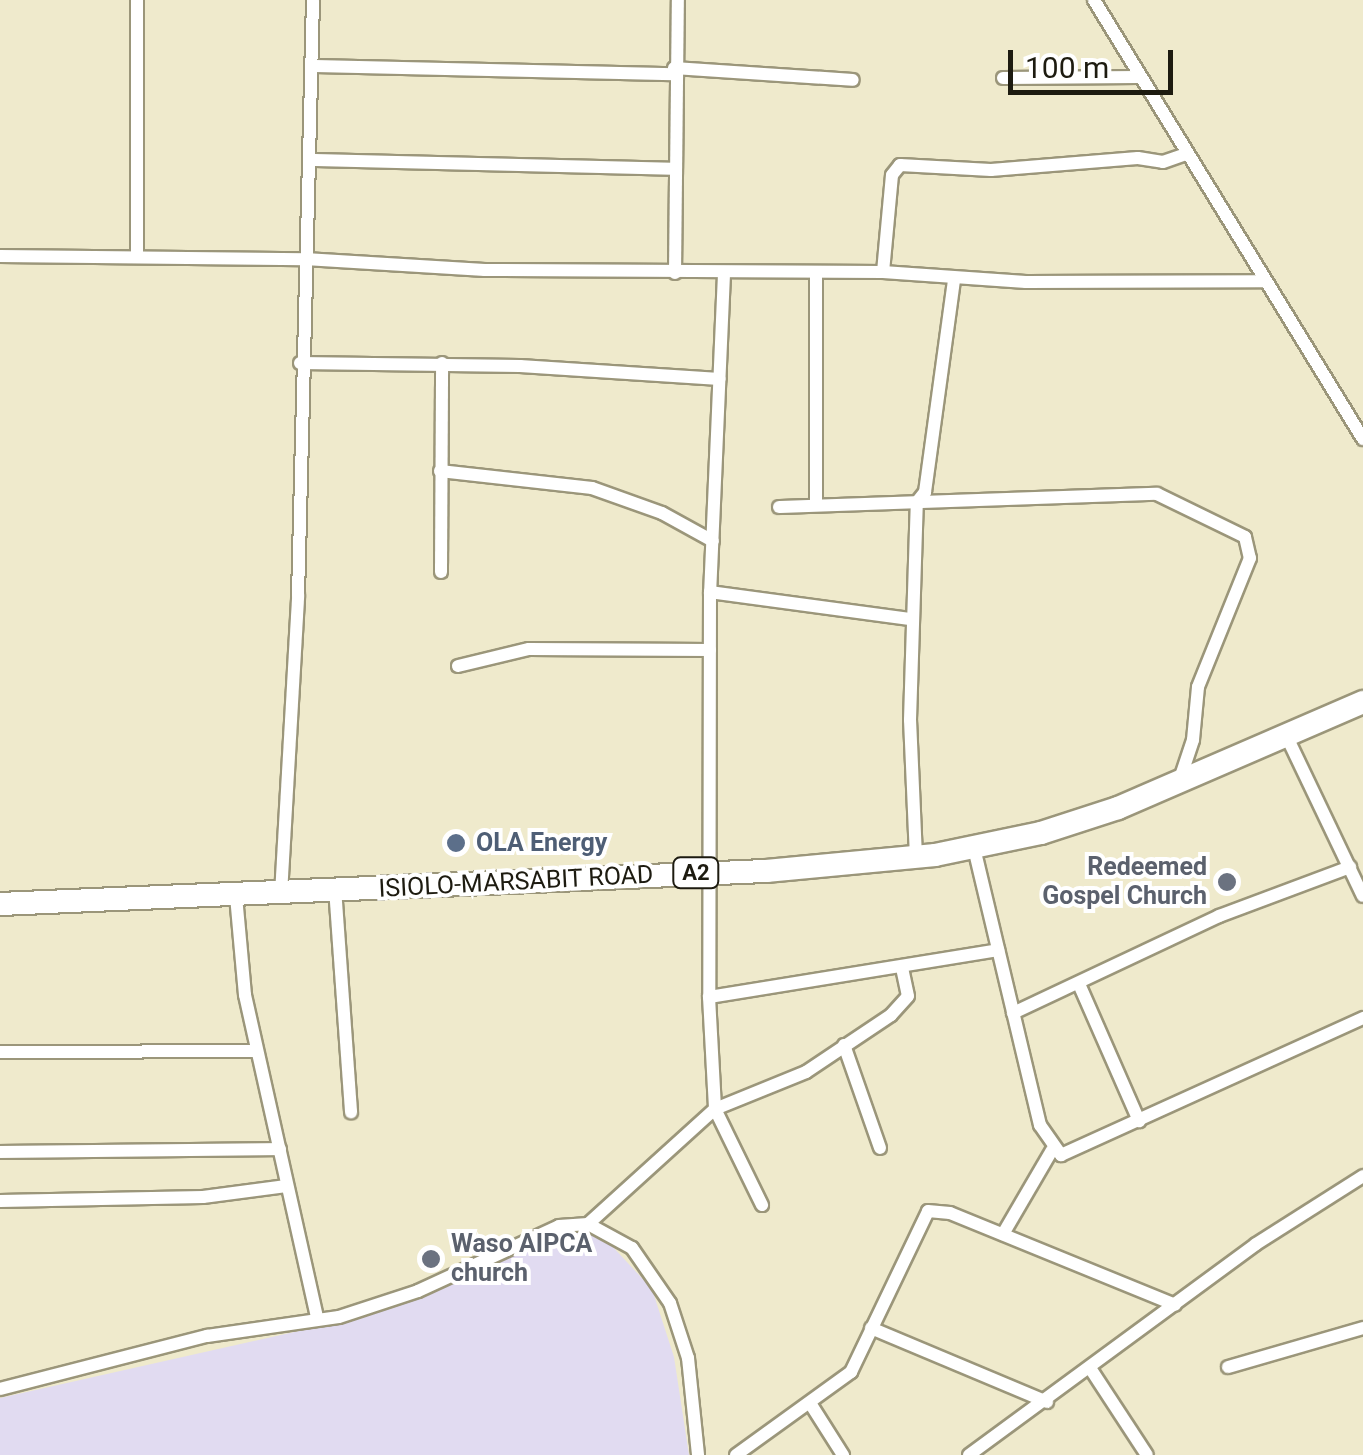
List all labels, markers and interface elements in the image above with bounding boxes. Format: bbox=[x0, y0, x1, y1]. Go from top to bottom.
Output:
scale bar bbox=[1013, 30, 1178, 92]
text: 100 m bbox=[1025, 50, 1109, 85]
place label: OLA Energy bbox=[476, 828, 607, 858]
marker: OLA Energy bbox=[445, 832, 467, 854]
place label: Redeemed Gospel Church bbox=[1042, 853, 1207, 912]
road number: A2 bbox=[671, 856, 721, 890]
street label: ISIOLO-MARSABIT ROAD bbox=[378, 860, 654, 904]
marker: Redeemed Gospel Church bbox=[1216, 871, 1238, 893]
place label: Waso AIPCA church bbox=[451, 1230, 592, 1289]
marker: Waso AIPCA church bbox=[420, 1248, 442, 1270]

